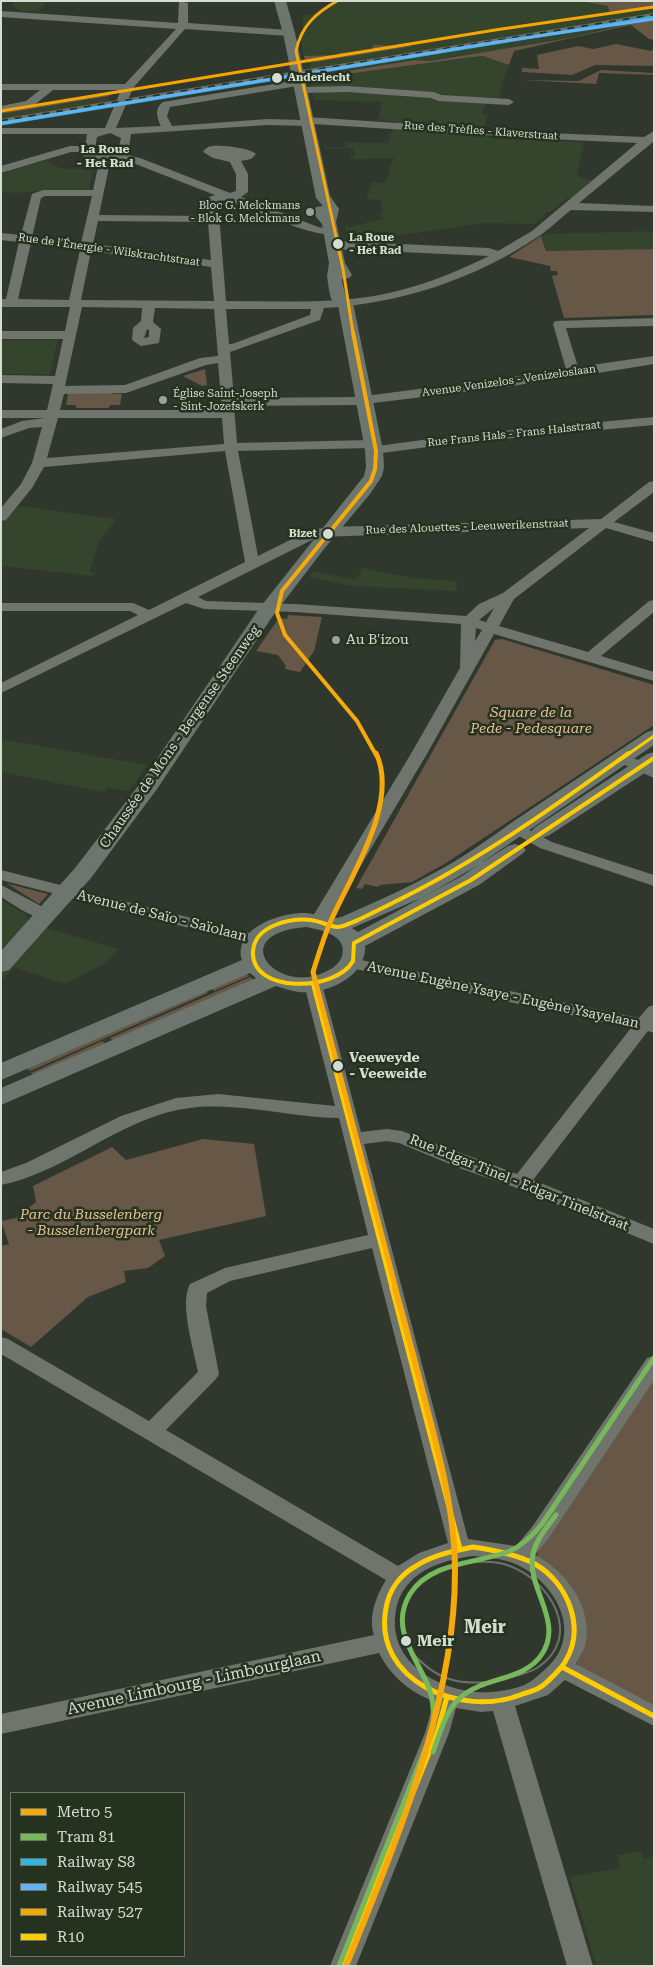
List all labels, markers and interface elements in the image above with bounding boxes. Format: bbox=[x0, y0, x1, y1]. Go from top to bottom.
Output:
marker: Anderlecht bbox=[270, 71, 284, 85]
place label: Anderlecht bbox=[288, 71, 350, 85]
street label: Rue des Trèfles - Klaverstraat bbox=[404, 119, 558, 143]
district label: La Roue - Het Rad bbox=[76, 142, 134, 170]
place label: Bloc G. Melckmans - Blok G. Melckmans bbox=[190, 199, 300, 225]
marker: Bloc G. Melckmans - Blok G. Melckmans bbox=[304, 206, 316, 218]
street label: Rue de l'Énergie - Wilskrachtstraat bbox=[17, 231, 201, 269]
place label: La Roue - Het Rad bbox=[349, 231, 401, 257]
marker: La Roue - Het Rad bbox=[331, 237, 345, 251]
street label: Avenue Venizelos - Venizeloslaan bbox=[421, 362, 597, 400]
place label: Église Saint-Joseph - Sint-Jozefskerk bbox=[173, 387, 278, 413]
marker: Église Saint-Joseph - Sint-Jozefskerk bbox=[157, 394, 169, 406]
street label: Rue Frans Hals - Frans Halsstraat bbox=[427, 418, 601, 450]
street label: Rue des Alouettes - Leeuwerikenstraat bbox=[365, 517, 569, 537]
place label: Bizet bbox=[289, 527, 317, 541]
marker: Bizet bbox=[321, 527, 335, 541]
street label: Chaussée de Mons - Bergense Steenweg bbox=[96, 622, 264, 852]
place label: Au B'izou bbox=[346, 632, 409, 648]
marker: Au B'izou bbox=[330, 634, 342, 646]
park label: Square de la Pede - Pedesquare bbox=[470, 705, 592, 738]
street label: Avenue de Saïo - Saïolaan bbox=[75, 887, 249, 945]
street label: Avenue Eugène Ysaye - Eugène Ysayelaan bbox=[366, 958, 640, 1032]
place label: Veeweyde - Veeweide bbox=[349, 1050, 427, 1082]
marker: Veeweyde - Veeweide bbox=[331, 1059, 345, 1073]
street label: Rue Edgar Tinel - Edgar Tinelstraat bbox=[407, 1131, 631, 1235]
park label: Parc du Busselenberg - Busselenbergpark bbox=[20, 1207, 162, 1240]
district label: Meir bbox=[464, 1617, 506, 1639]
place label: Meir bbox=[417, 1631, 454, 1651]
marker: Meir bbox=[399, 1634, 413, 1648]
street label: Avenue Limbourg - Limbourglaan bbox=[65, 1647, 323, 1719]
legend bbox=[10, 1792, 185, 1957]
text: Metro 5 bbox=[57, 1803, 112, 1821]
text: Tram 81 bbox=[57, 1828, 115, 1846]
text: Railway S8 bbox=[57, 1853, 135, 1871]
text: Railway 545 bbox=[57, 1878, 143, 1896]
text: Railway 527 bbox=[57, 1903, 143, 1921]
text: R10 bbox=[57, 1928, 84, 1946]

